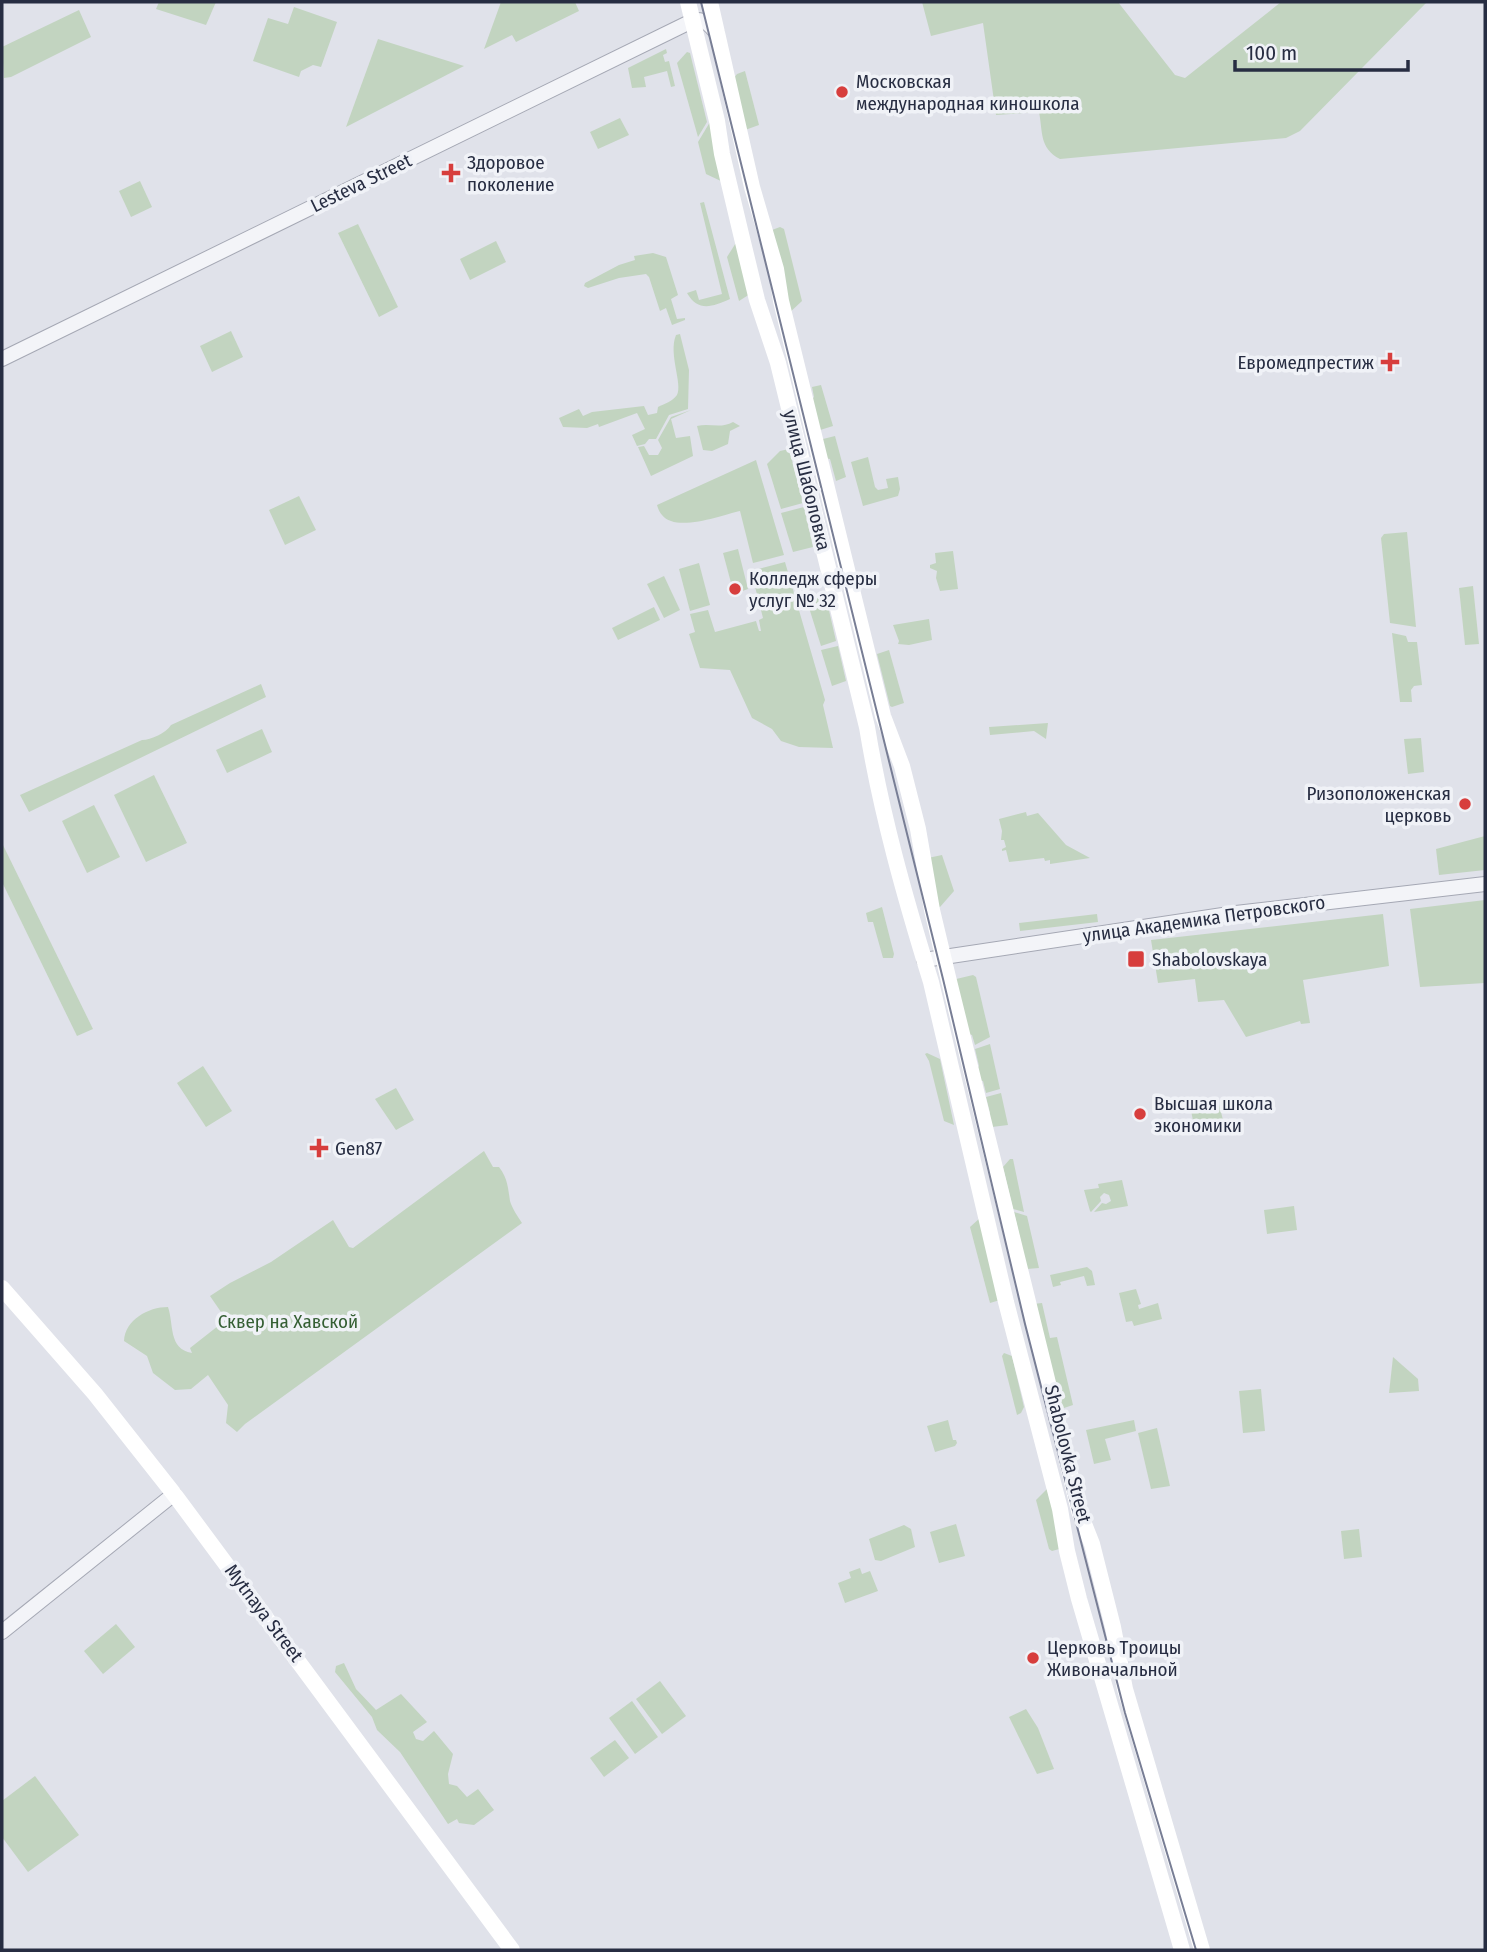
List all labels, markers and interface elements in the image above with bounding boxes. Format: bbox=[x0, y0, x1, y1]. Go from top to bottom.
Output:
scale bar bbox=[1235, 28, 1408, 72]
text: 100 m bbox=[1246, 40, 1297, 66]
place label: Московская международная киношкола bbox=[856, 70, 1080, 115]
marker: Московская международная киношкола bbox=[834, 84, 850, 100]
street label: Lesteva Street bbox=[307, 148, 416, 217]
place label: Здоровое поколение bbox=[467, 151, 554, 196]
marker: Здоровое поколение bbox=[441, 163, 461, 183]
place label: Евромедпрестиж bbox=[1238, 351, 1374, 374]
marker: Евромедпрестиж bbox=[1380, 352, 1400, 372]
street label: улица Шаболовка bbox=[778, 407, 836, 553]
place label: Колледж сферы услуг № 32 bbox=[749, 567, 877, 612]
marker: Колледж сферы услуг № 32 bbox=[727, 581, 743, 597]
place label: Ризоположенская церковь bbox=[1306, 782, 1451, 827]
marker: Ризоположенская церковь bbox=[1457, 796, 1473, 812]
street label: улица Академика Петровского bbox=[1081, 891, 1327, 947]
place label: Shabolovskaya bbox=[1152, 948, 1267, 971]
marker: Shabolovskaya bbox=[1126, 949, 1146, 969]
place label: Высшая школа экономики bbox=[1154, 1092, 1273, 1137]
marker: Высшая школа экономики bbox=[1132, 1106, 1148, 1122]
place label: Gen87 bbox=[335, 1137, 383, 1160]
marker: Gen87 bbox=[309, 1138, 329, 1158]
park label: Сквер на Хавской bbox=[218, 1310, 358, 1333]
street label: Shabolovka Street bbox=[1040, 1383, 1096, 1526]
street label: Mytnaya Street bbox=[220, 1560, 309, 1667]
place label: Церковь Троицы Живоначальной bbox=[1047, 1636, 1181, 1681]
marker: Церковь Троицы Живоначальной bbox=[1025, 1650, 1041, 1666]

